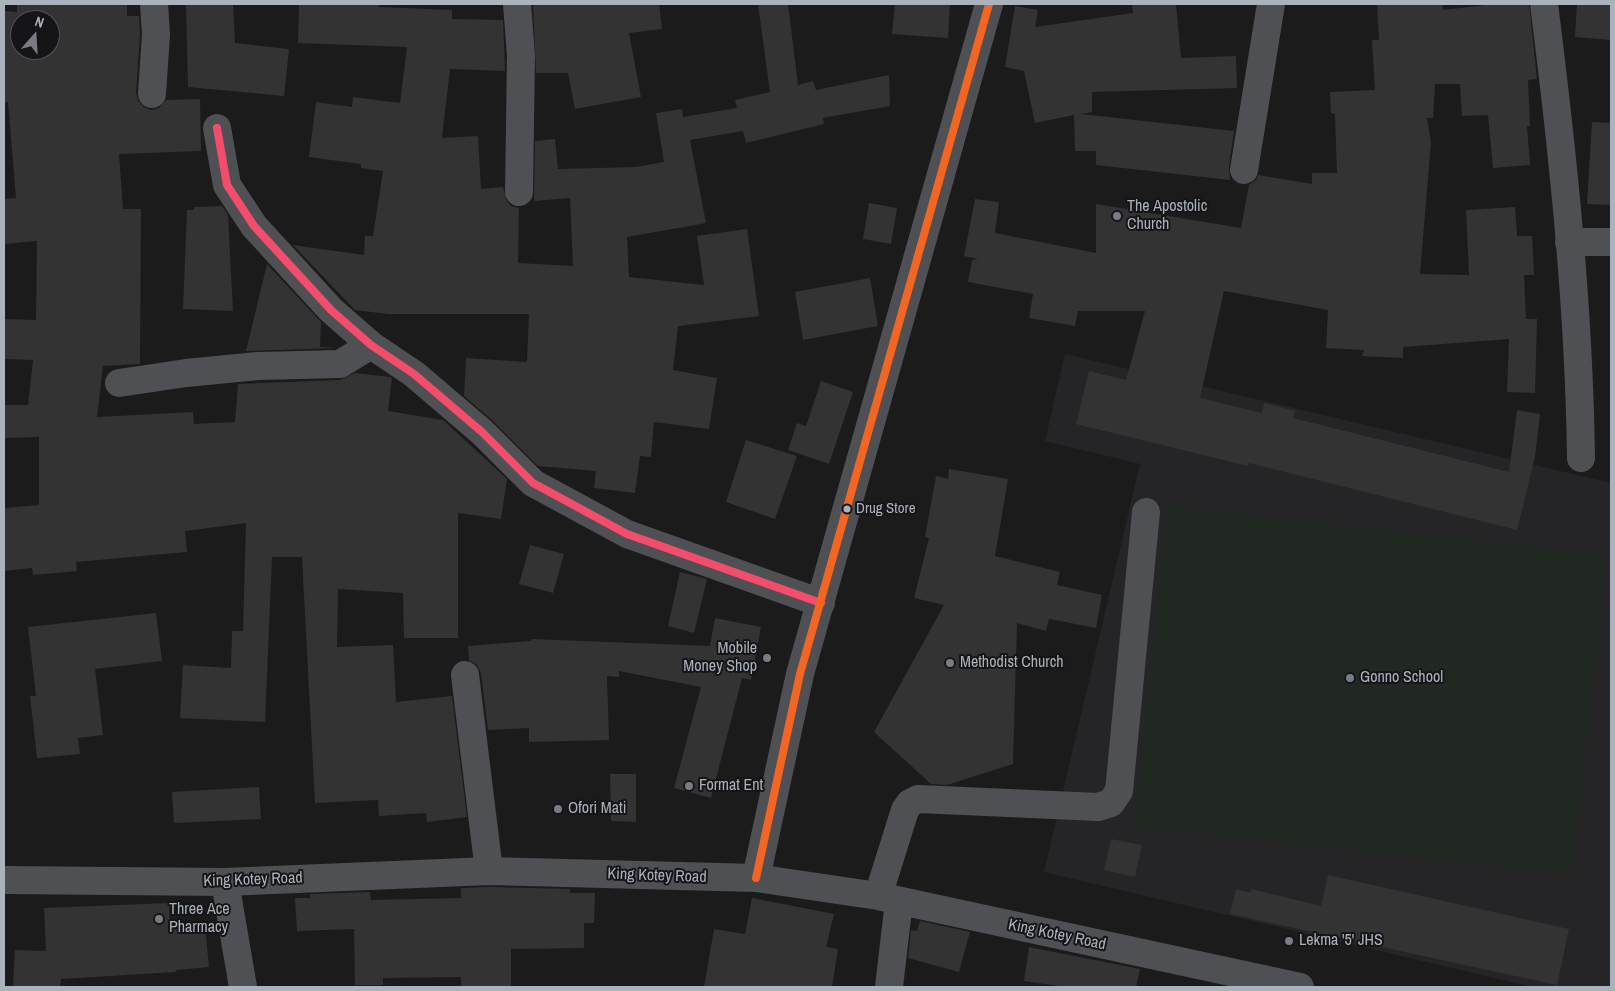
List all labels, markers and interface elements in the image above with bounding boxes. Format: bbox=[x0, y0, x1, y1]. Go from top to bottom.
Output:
north arrow bbox=[10, 10, 60, 60]
text: N bbox=[33, 12, 46, 32]
place label: The Apostolic Church bbox=[1127, 197, 1207, 235]
marker: The Apostolic Church bbox=[1111, 210, 1123, 222]
place label: Drug Store bbox=[856, 500, 915, 518]
marker: Drug Store bbox=[842, 504, 852, 514]
place label: Mobile Money Shop bbox=[683, 639, 757, 677]
marker: Mobile Money Shop bbox=[761, 652, 773, 664]
place label: Methodist Church bbox=[960, 653, 1064, 673]
marker: Methodist Church bbox=[944, 657, 956, 669]
place label: Gonno School bbox=[1360, 668, 1443, 688]
marker: Gonno School bbox=[1344, 672, 1356, 684]
place label: Format Ent bbox=[699, 776, 763, 796]
marker: Format Ent bbox=[683, 780, 695, 792]
place label: Ofori Mati bbox=[568, 799, 626, 819]
marker: Ofori Mati bbox=[552, 803, 564, 815]
street label: King Kotey Road bbox=[607, 865, 707, 887]
street label: King Kotey Road bbox=[203, 869, 303, 891]
place label: Three Ace Pharmacy bbox=[169, 900, 230, 938]
marker: Three Ace Pharmacy bbox=[153, 913, 165, 925]
street label: King Kotey Road bbox=[1006, 915, 1108, 955]
place label: Lekma '5' JHS bbox=[1299, 931, 1383, 951]
marker: Lekma '5' JHS bbox=[1283, 935, 1295, 947]

